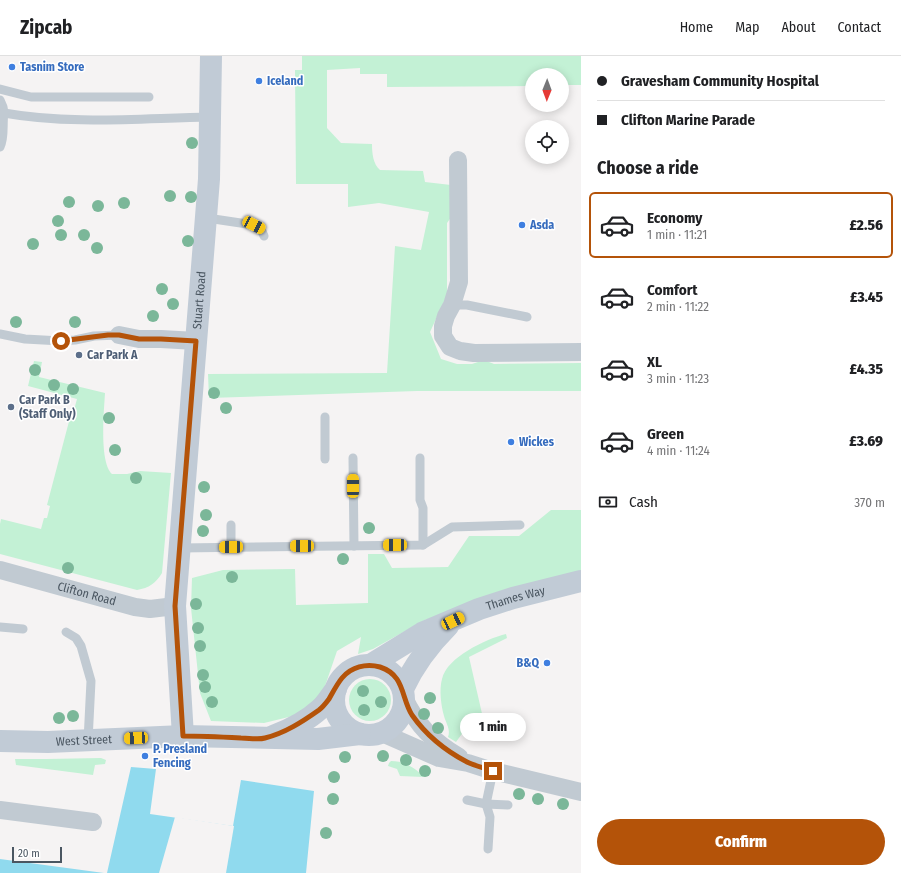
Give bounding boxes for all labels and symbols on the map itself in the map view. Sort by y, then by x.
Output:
place label: Tasnim Store [20,60,84,74]
marker: Tasnim Store [7,62,17,72]
north arrow [525,68,569,112]
place label: Iceland [267,74,303,88]
marker: Iceland [254,76,264,86]
car [241,214,267,236]
place label: Asda [529,218,554,232]
marker: Asda [517,220,527,230]
street label: Stuart Road [190,271,209,330]
route start [52,332,70,350]
place label: Car Park A [87,348,138,362]
marker: Car Park A [74,350,84,360]
place label: Car Park B (Staff Only) [19,393,76,421]
marker: Car Park B (Staff Only) [6,402,16,412]
place label: Wickes [519,435,555,449]
marker: Wickes [506,437,516,447]
car [347,474,359,498]
car [383,539,407,551]
car [290,540,314,552]
car [219,541,243,553]
street label: Clifton Road [56,579,118,608]
street label: Thames Way [484,583,547,613]
car [440,610,466,632]
place label: B&Q [516,656,539,670]
marker: B&Q [542,658,552,668]
callout: 1 min [460,713,526,741]
car [124,731,148,745]
street label: West Street [56,732,112,749]
place label: P. Presland Fencing [153,742,207,770]
marker: P. Presland Fencing [140,751,150,761]
route end [484,762,502,780]
scale bar [12,845,62,864]

